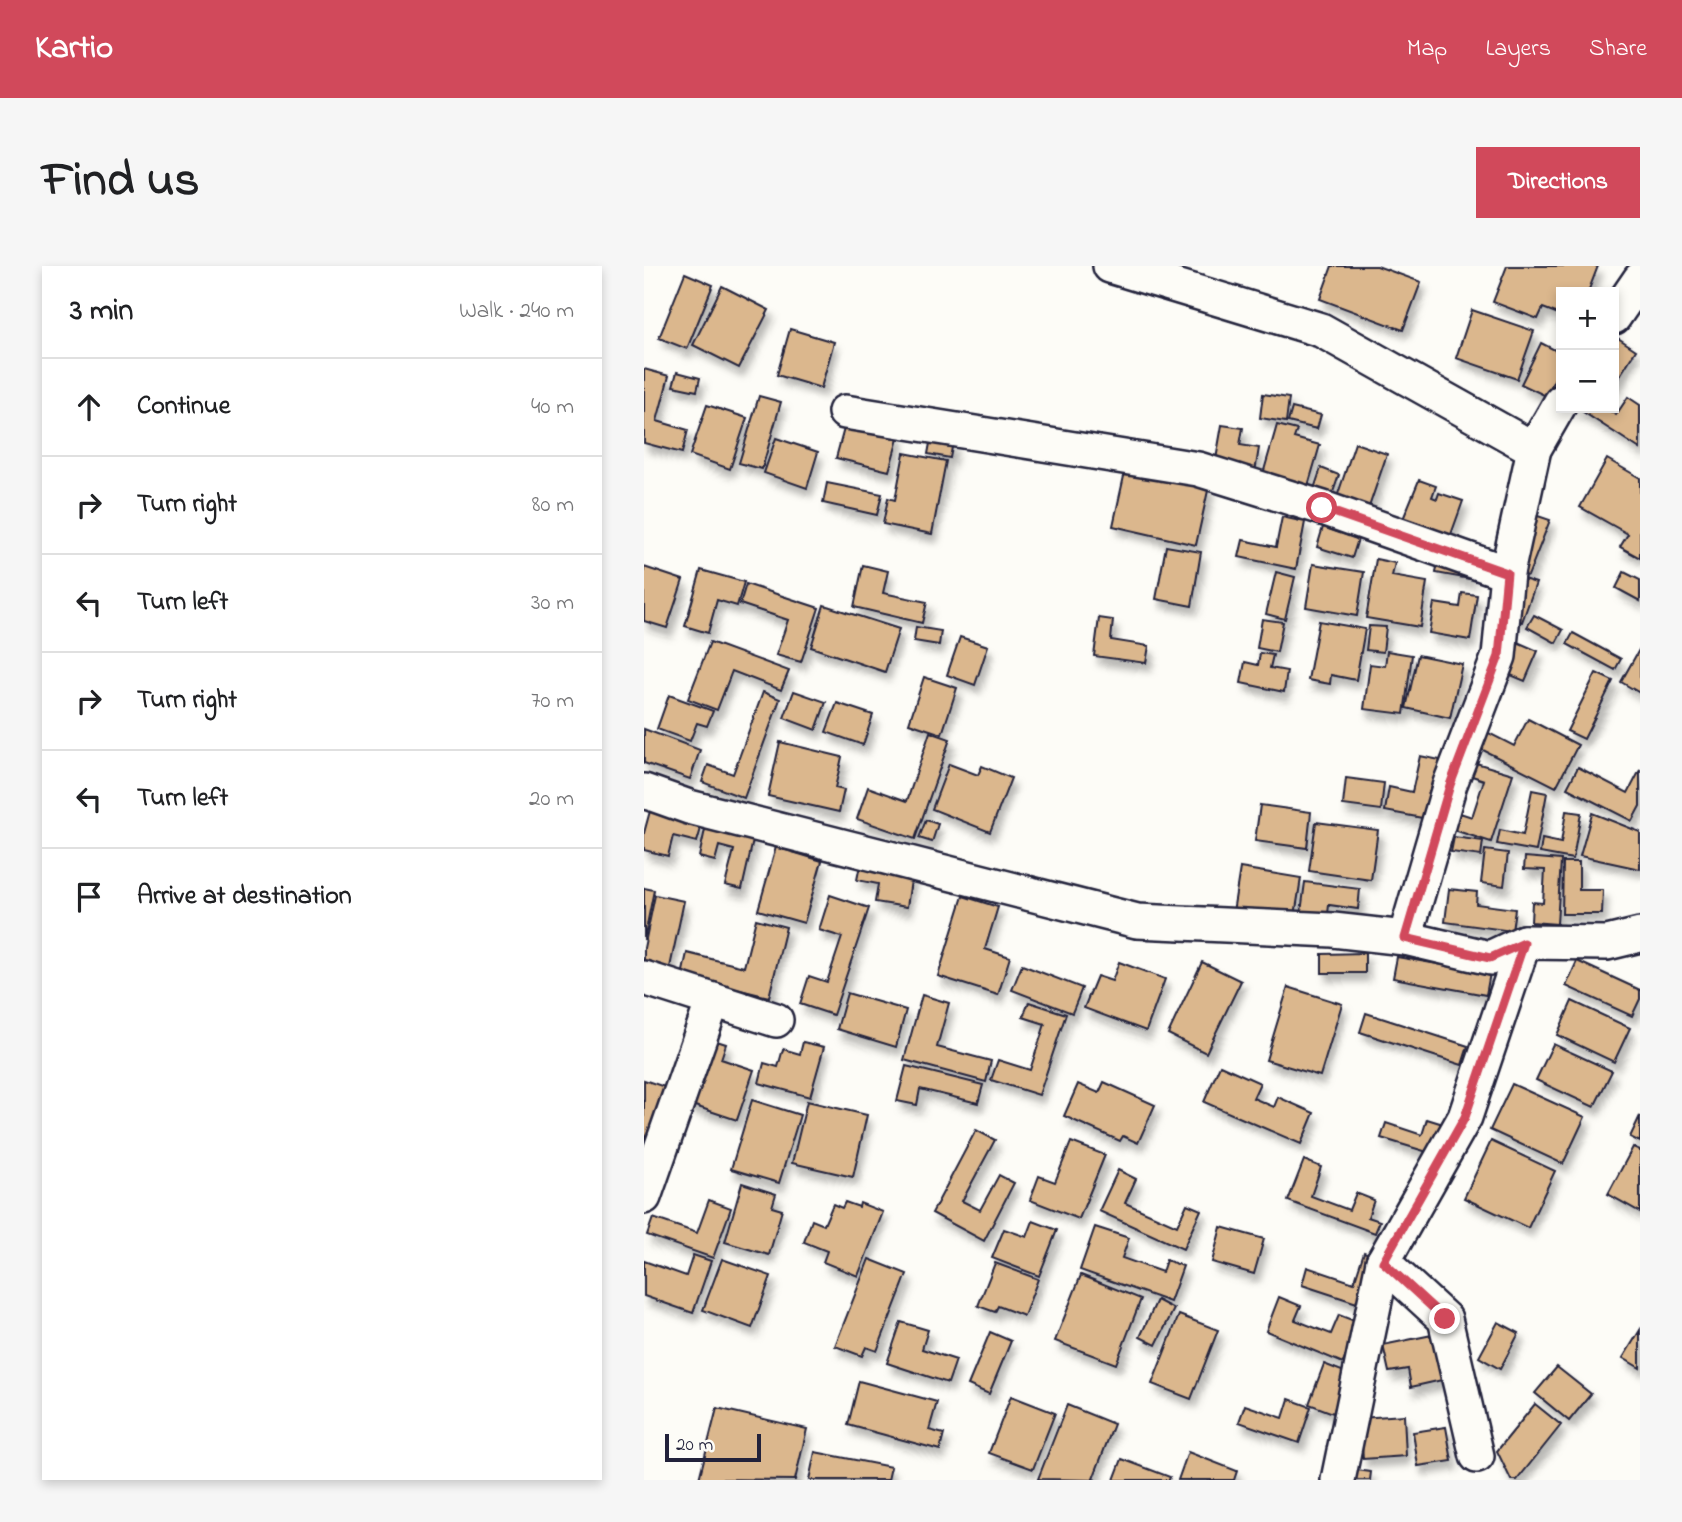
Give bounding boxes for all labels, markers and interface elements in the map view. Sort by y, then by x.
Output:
text: Kartio [35,25,113,73]
text: Map [1407,32,1447,67]
text: Layers [1485,32,1551,67]
text: Share [1589,32,1647,67]
text: Find us [42,146,199,218]
button: Directions [1476,147,1640,218]
map controls [1556,287,1619,413]
button: + [1556,287,1619,350]
text: 3 min [70,290,133,334]
text: Walk · 240 m [459,295,574,328]
button: − [1556,350,1619,413]
icon: ahead [70,388,108,426]
text: Continue [137,388,230,426]
text: 40 m [531,391,574,424]
icon: right [70,486,108,524]
text: Turn right [137,486,237,524]
text: 80 m [532,489,574,522]
route start [1306,492,1337,523]
icon: left [70,584,108,622]
text: Turn left [137,584,228,622]
text: 30 m [531,587,574,620]
icon: right [70,682,108,720]
text: Turn right [137,682,237,720]
text: 70 m [531,685,574,718]
icon: left [70,780,108,818]
text: Turn left [137,780,228,818]
text: 20 m [529,783,574,816]
icon: arrive [70,878,108,916]
text: Arrive at destination [137,878,352,916]
route end [1429,1303,1460,1334]
scale bar [665,1431,761,1463]
text: 20 m [676,1432,713,1459]

